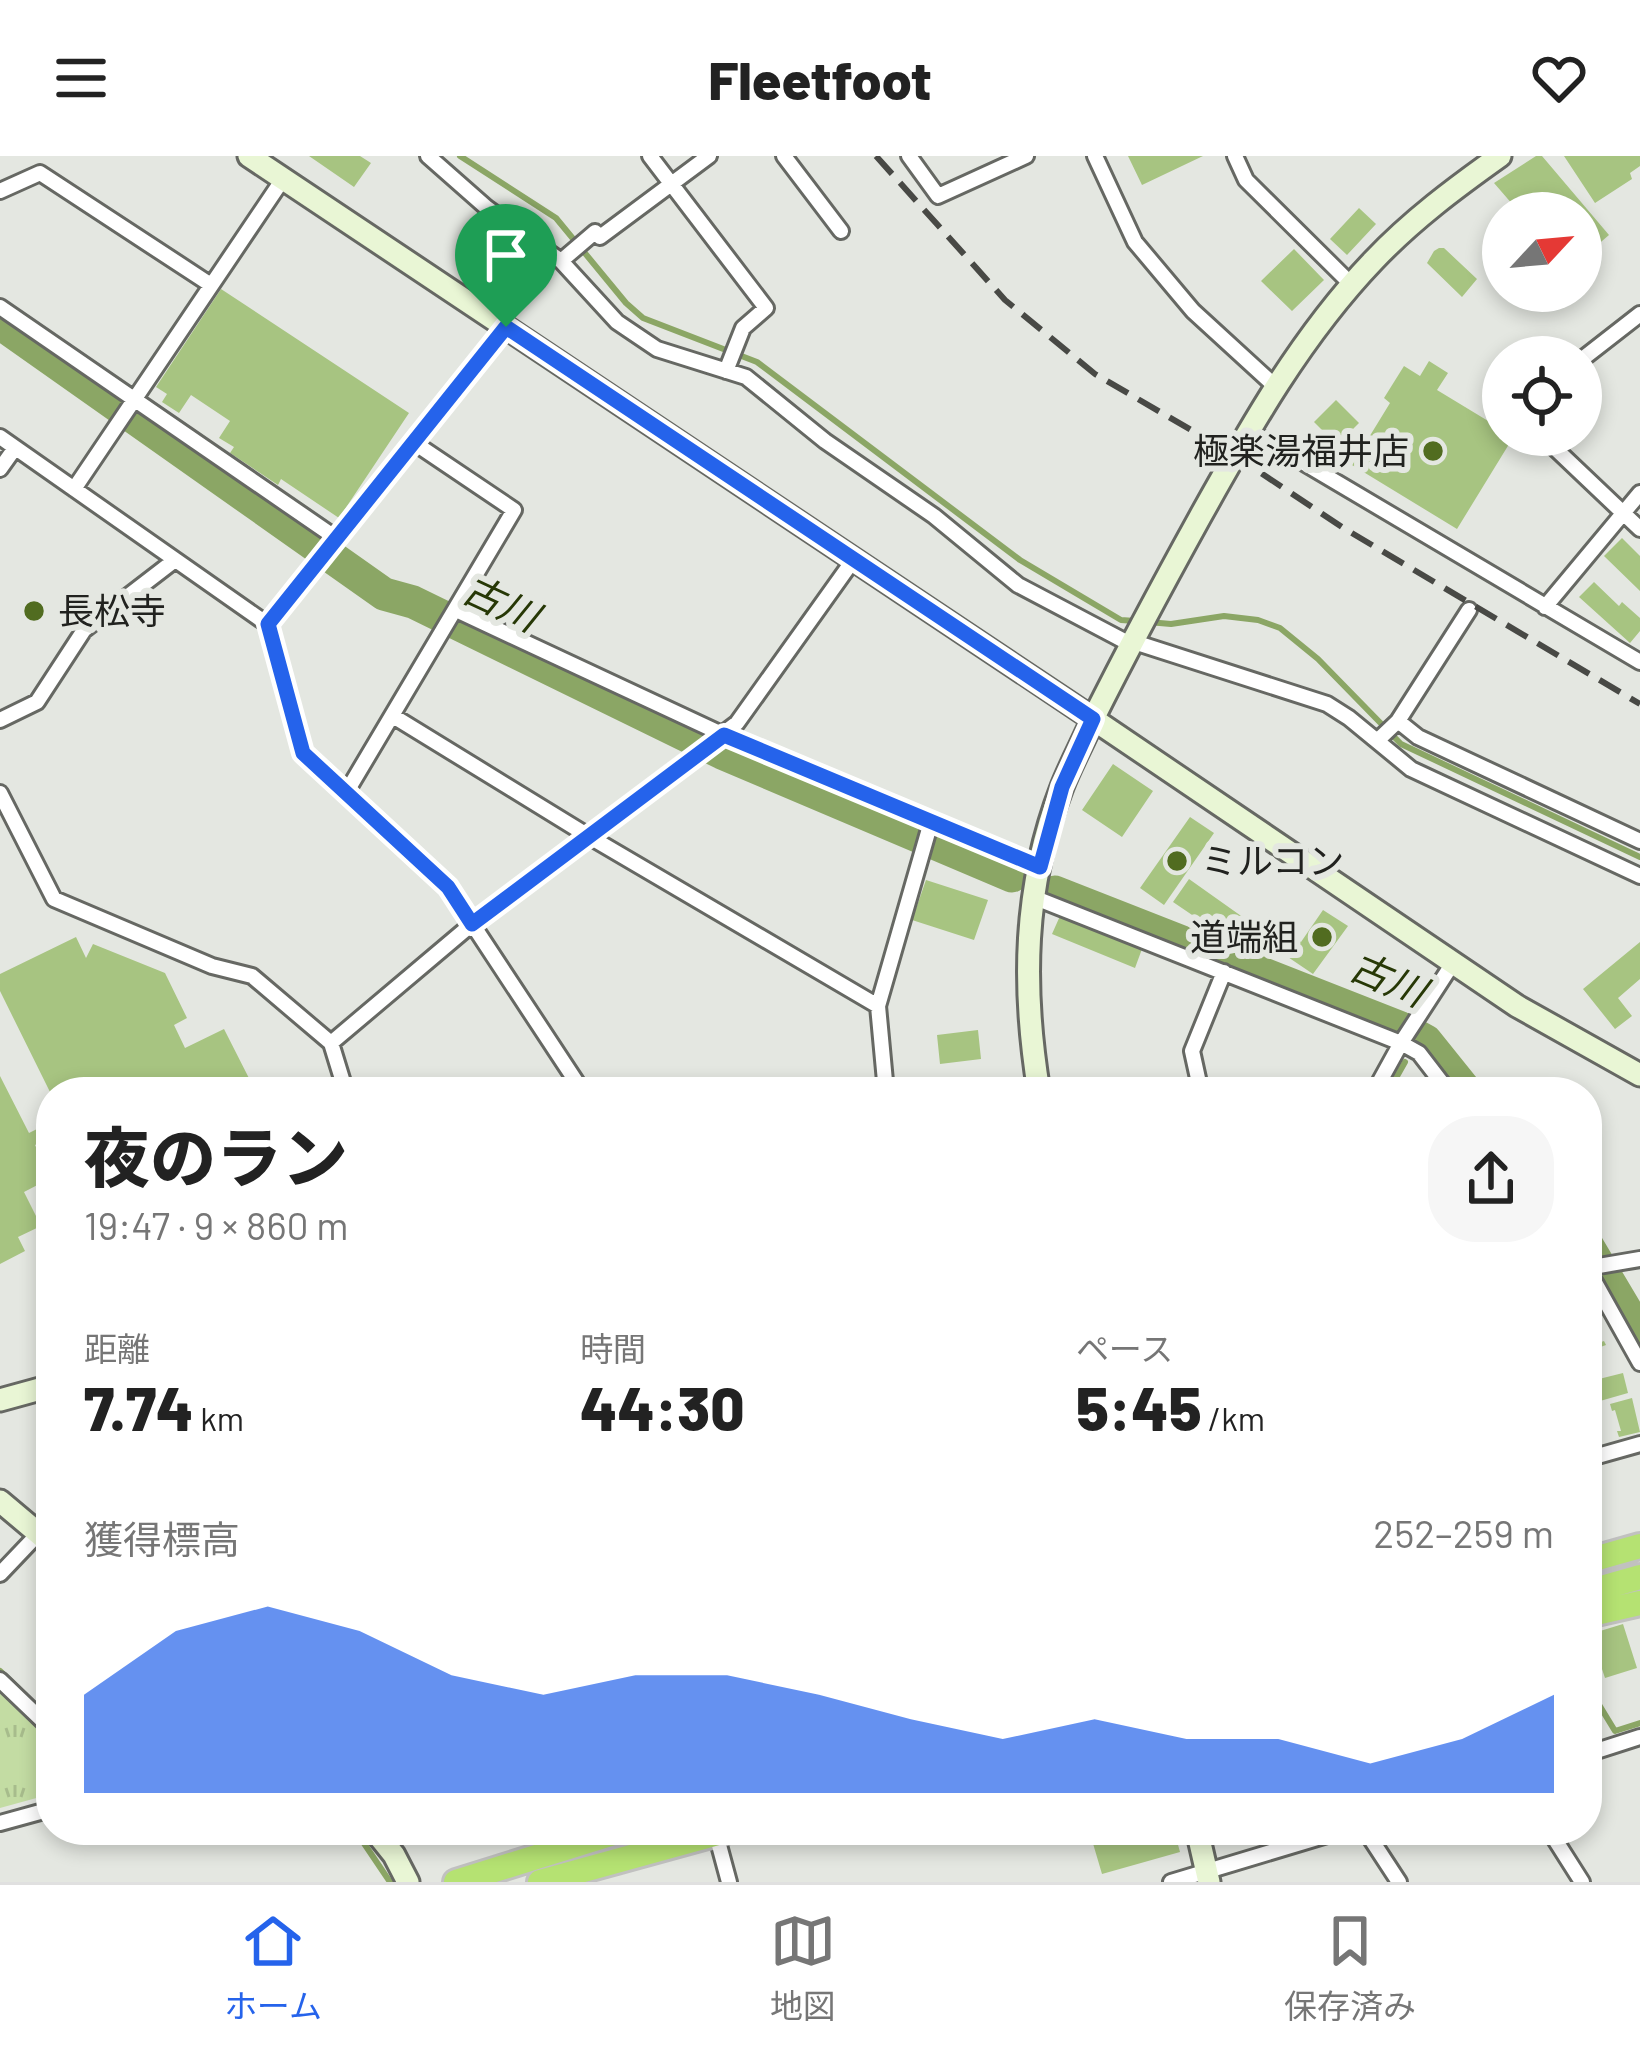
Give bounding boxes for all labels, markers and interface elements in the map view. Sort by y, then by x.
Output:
icon: menu [48,45,114,111]
icon: heart [1526,45,1592,111]
text: Fleetfoot [708,46,932,111]
north arrow [1482,192,1602,312]
map controls [1482,192,1602,456]
pin [455,204,557,327]
icon: arrive [473,222,539,288]
button: locate [1482,336,1602,456]
place label: 極楽湯福井店 [1193,428,1409,471]
marker: 極楽湯福井店 [1420,438,1446,464]
water label: 古川 [456,564,551,641]
place label: 長松寺 [58,588,166,631]
marker: 長松寺 [21,598,47,624]
place label: ミルコン [1201,838,1344,881]
marker: ミルコン [1164,848,1190,874]
place label: 道端組 [1190,914,1298,957]
marker: 道端組 [1309,924,1335,950]
water label: 古川 [1343,941,1437,1016]
text: 夜のラン [84,1116,348,1195]
button: share [1428,1116,1554,1242]
text: 19:47 · 9 × 860 m [84,1201,349,1248]
text: 距離 [84,1328,150,1368]
text: 時間 [580,1328,646,1368]
text: ペース [1076,1328,1173,1368]
text: 7.74 [84,1371,194,1443]
text: 44:30 [580,1371,744,1443]
text: 5:45 [1076,1371,1201,1443]
text: km [194,1398,244,1438]
text: /km [1201,1398,1265,1438]
text: 252–259 m [1373,1509,1554,1556]
text: 獲得標高 [84,1515,240,1562]
tab: ホーム [224,1908,322,2028]
tab: 地図 [770,1908,836,2028]
tab: 保存済み [1284,1908,1416,2028]

